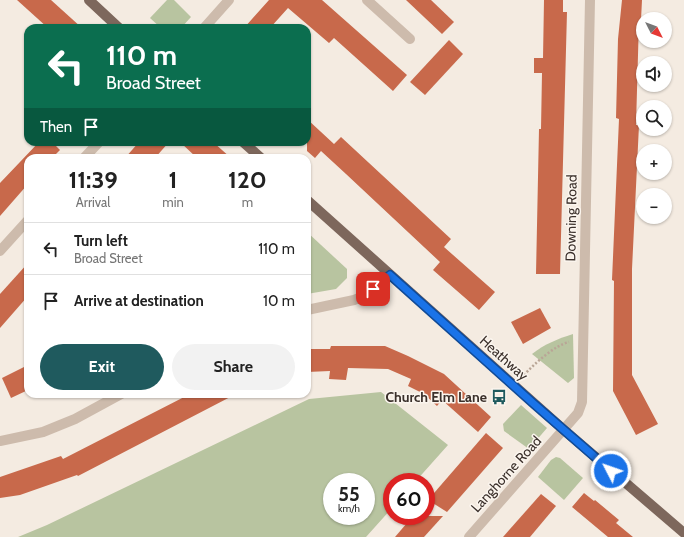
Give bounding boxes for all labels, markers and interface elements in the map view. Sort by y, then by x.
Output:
north arrow [636,12,672,48]
map controls [636,12,672,224]
text: 110 m [106,38,177,72]
icon: left [40,40,92,92]
button: sound [636,56,672,92]
text: Broad Street [106,72,201,94]
button: search [636,100,672,136]
icon: arrive [80,116,102,138]
text: Then [40,118,72,136]
button: + [636,144,672,180]
text: 11:39 [68,165,118,194]
text: 1 [169,165,177,194]
text: 120 [228,165,267,194]
street label: Downing Road [561,174,581,262]
button: − [636,188,672,224]
text: Arrival [76,194,110,210]
text: min [162,194,184,210]
text: m [242,194,253,210]
text: Turn left [74,232,128,250]
icon: left [40,238,62,260]
text: 110 m [258,240,295,258]
text: Broad Street [74,250,143,266]
pin [356,272,390,306]
icon: arrive [362,278,384,300]
icon: arrive [40,290,62,312]
text: Arrive at destination [74,292,204,310]
text: 10 m [263,292,295,310]
street label: Heathway [476,331,532,385]
button: Exit [40,344,164,390]
button: Share [172,344,295,390]
place label: Church Elm Lane [386,388,487,406]
bus stop icon: Church Elm Lane [490,388,508,406]
street label: Langhorne Road [467,432,545,516]
position arrow [590,450,632,492]
speed limit sign: 60 [383,473,435,525]
text: 55 [338,482,360,506]
text: km/h [338,502,360,515]

